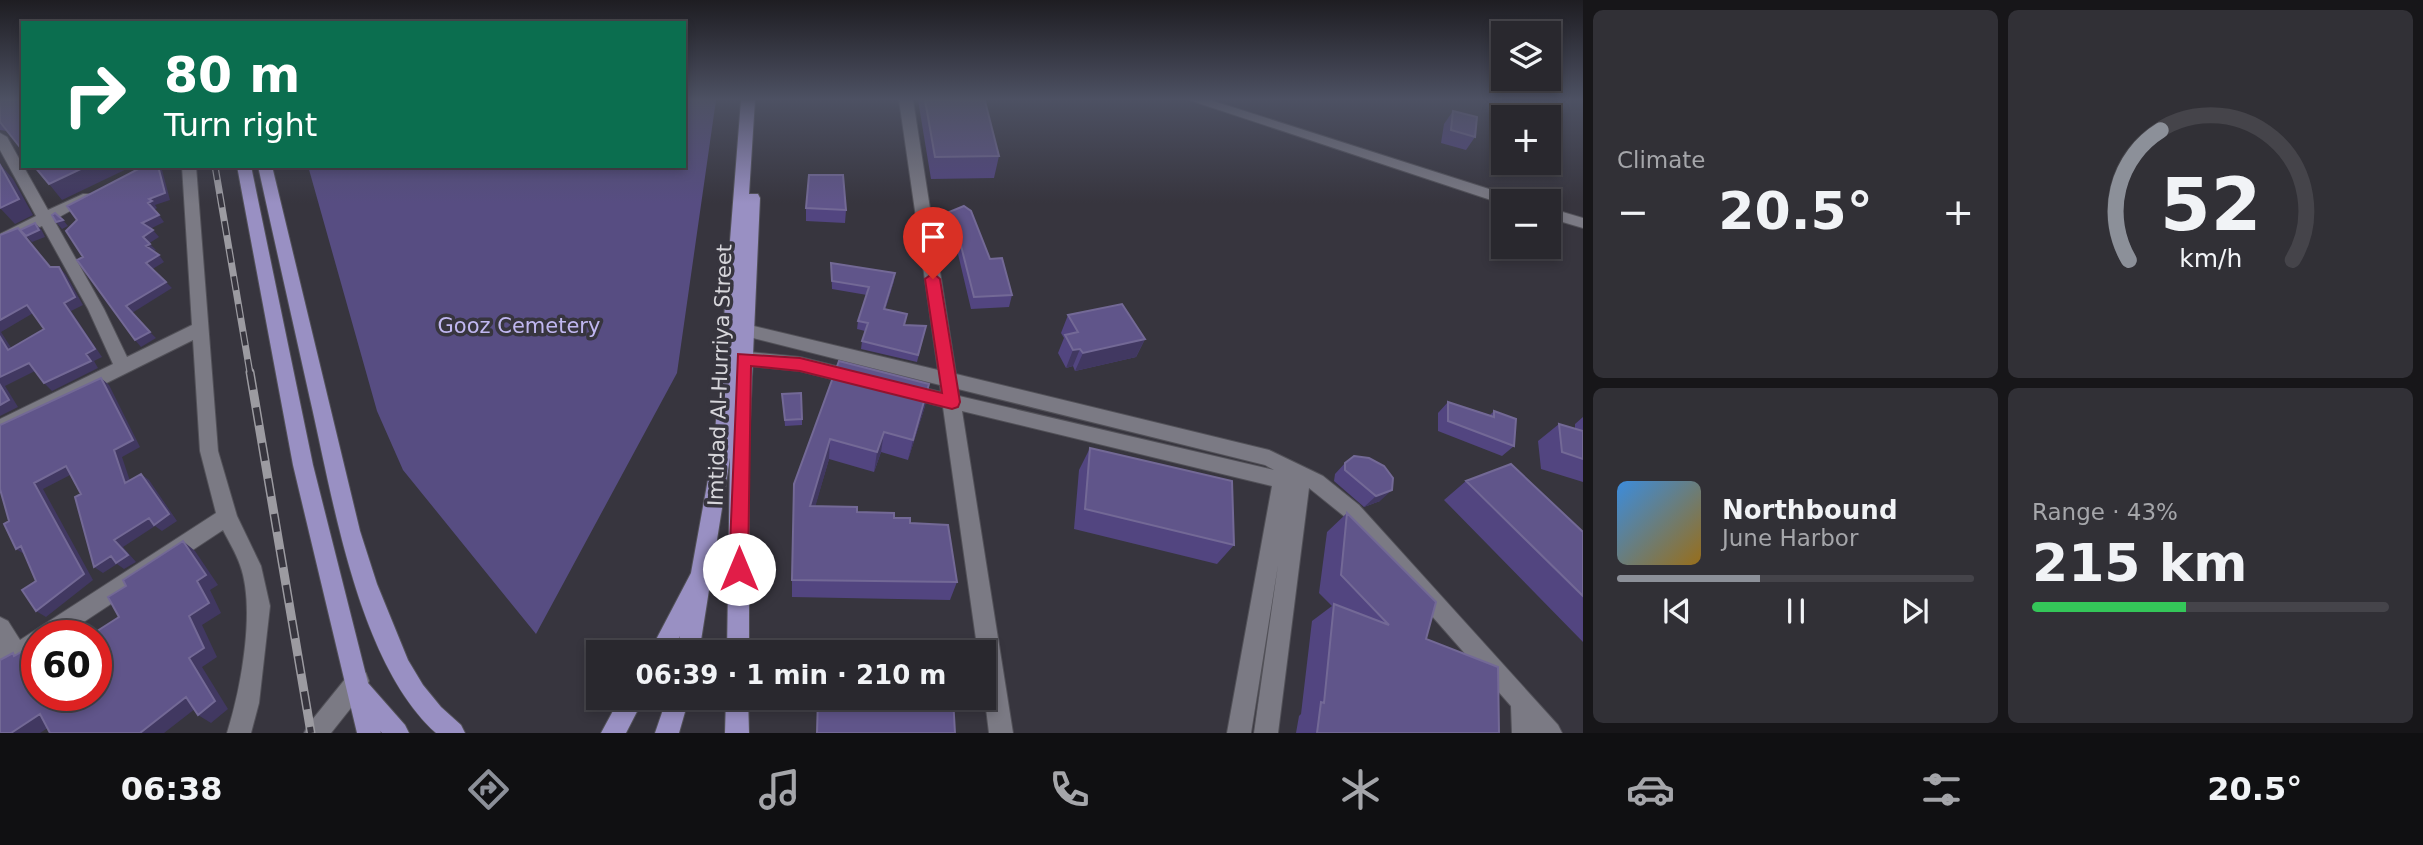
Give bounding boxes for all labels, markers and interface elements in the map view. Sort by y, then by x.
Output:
map controls [1491,21,1561,259]
button: layers [1491,21,1561,91]
text: 80 m [164,47,300,104]
icon: right [49,49,140,140]
button: + [1491,105,1561,175]
text: Turn right [164,106,317,144]
text: Climate [1617,147,1706,173]
text: 52 [2160,162,2261,247]
text: 20.5° [1718,181,1873,241]
button: − [1491,189,1561,259]
text: − [1617,190,1649,234]
text: + [1942,190,1974,234]
pin [903,207,963,279]
icon: arrive [914,218,952,256]
street label: Imtidad Al-Hurriya Street [703,243,737,507]
text: km/h [2179,244,2242,273]
park label: Gooz Cemetery [438,314,600,338]
text: Northbound [1722,495,1898,525]
text: Range · 43% [2032,499,2178,525]
text: June Harbor [1722,525,1858,551]
position arrow [702,532,776,606]
text: 215 km [2032,533,2247,593]
icon: previous [1658,592,1696,630]
icon: pause [1777,592,1815,630]
icon: next [1896,592,1934,630]
speed limit sign: 60 [21,620,112,711]
text: 06:39 · 1 min · 210 m [636,660,946,690]
icon: directions [464,765,513,814]
icon: music [755,765,804,814]
icon: phone [1045,765,1094,814]
icon: climate [1336,765,1385,814]
icon: car [1626,765,1675,814]
icon: filters [1917,765,1966,814]
text: 06:38 [121,770,223,808]
text: 20.5° [2207,770,2302,808]

